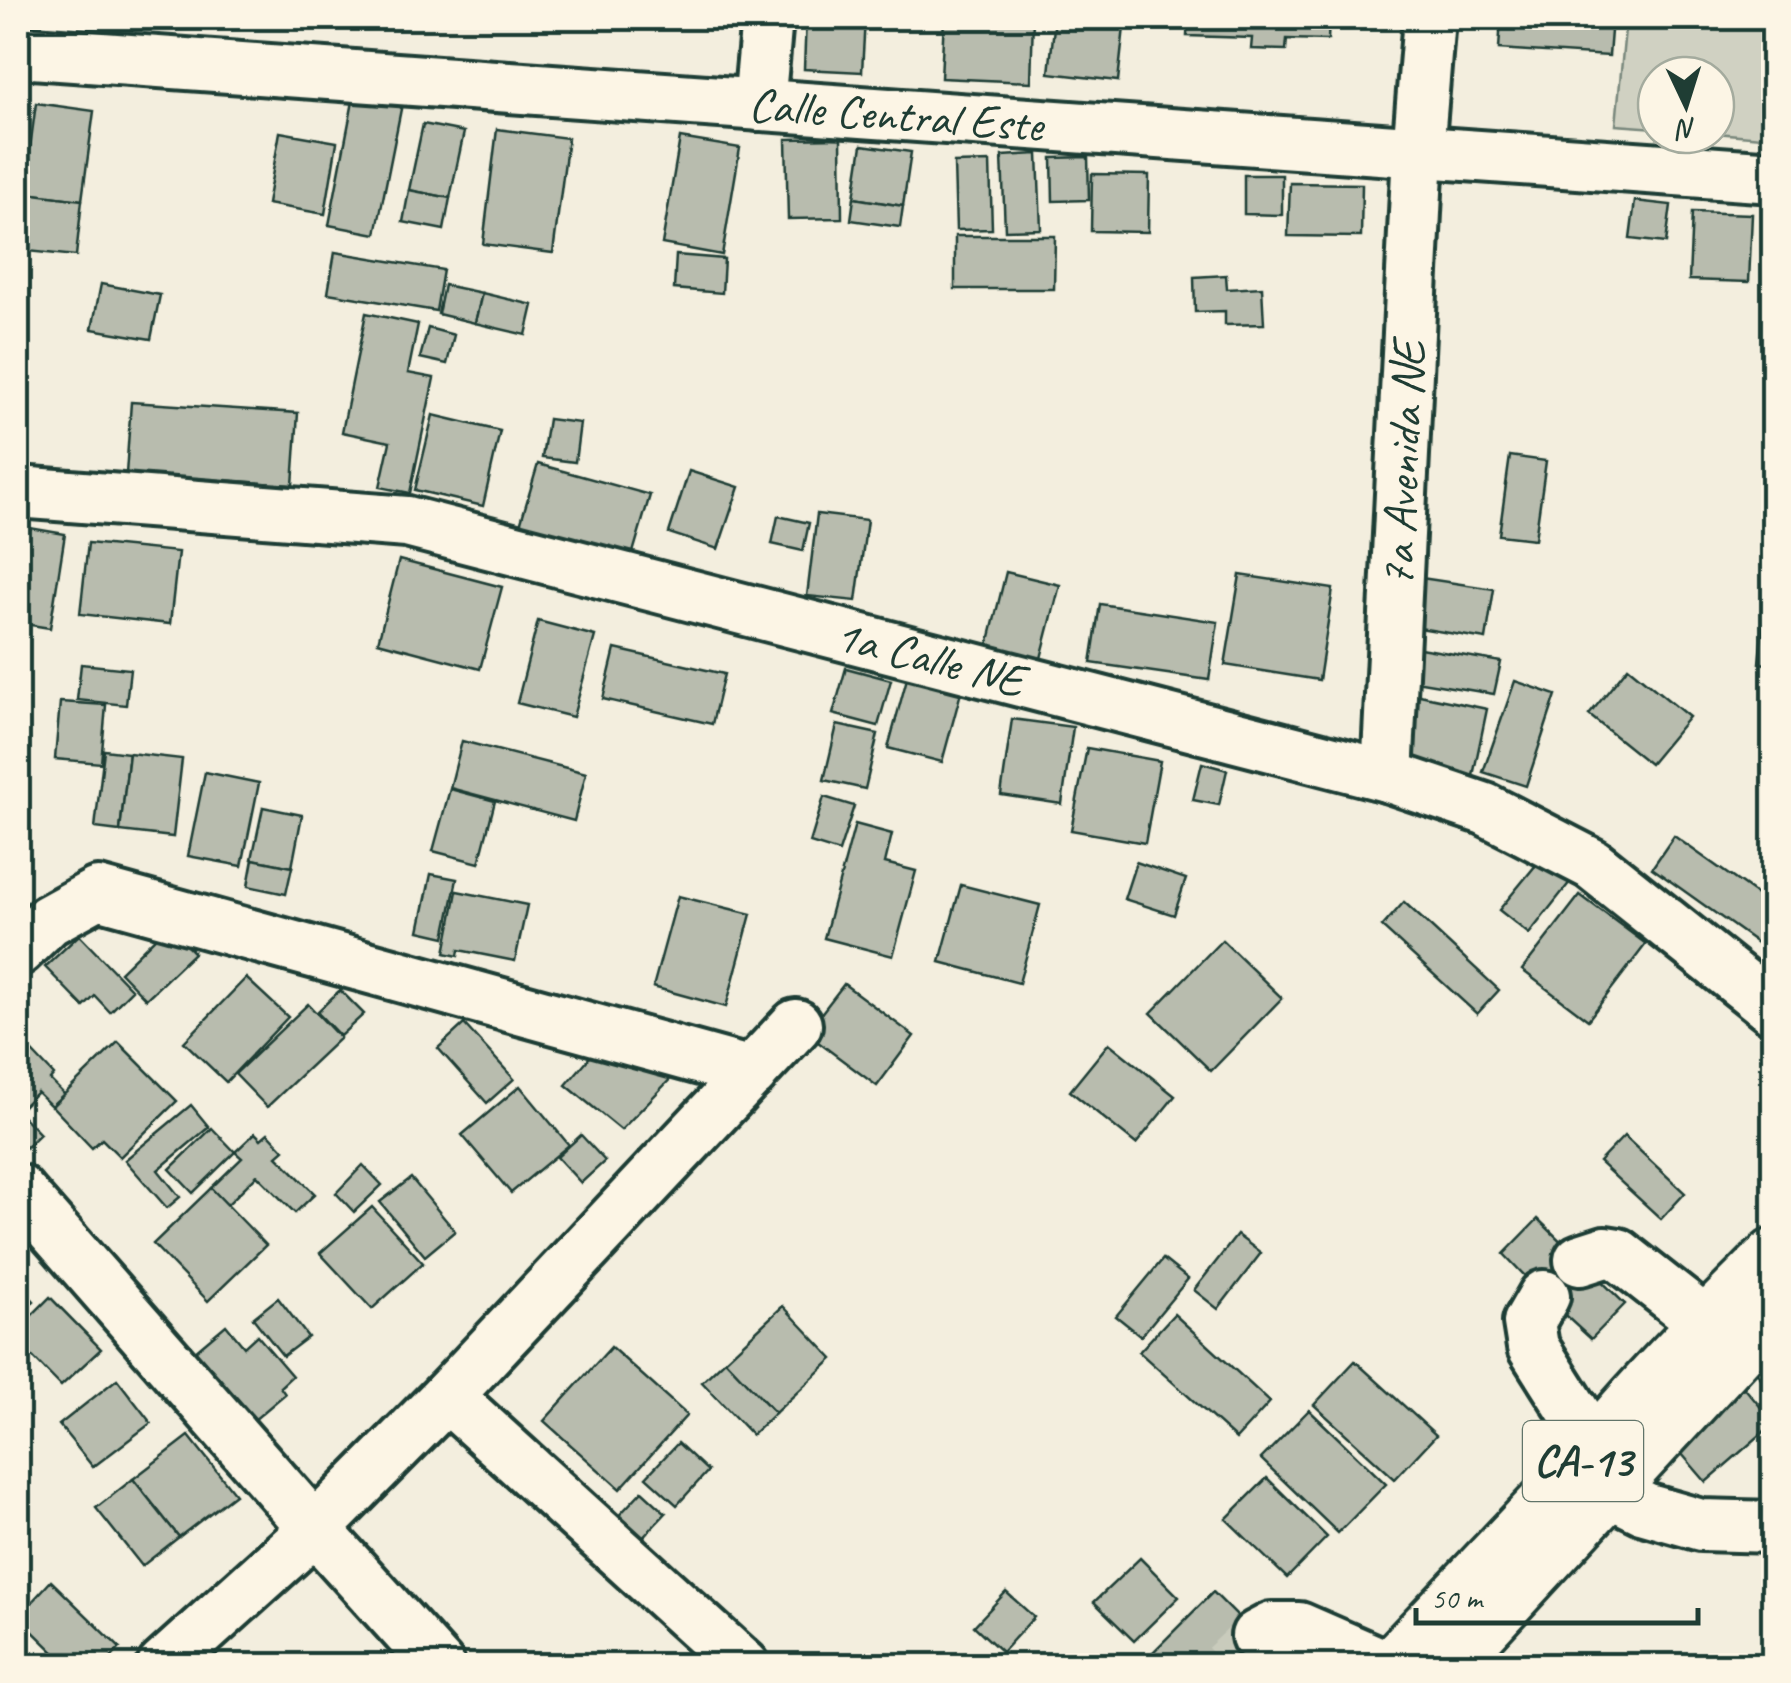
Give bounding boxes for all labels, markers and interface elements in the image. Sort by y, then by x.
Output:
north arrow [1636,55,1736,155]
street label: Calle Central Este [747,74,1048,155]
text: N [1673,111,1698,148]
street label: 7a Avenida NE [1366,335,1439,589]
street label: 1a Calle NE [829,604,1036,712]
road number: CA-13 [1523,1421,1643,1501]
scale bar [1416,1563,1698,1625]
text: 50 m [1431,1579,1484,1617]

